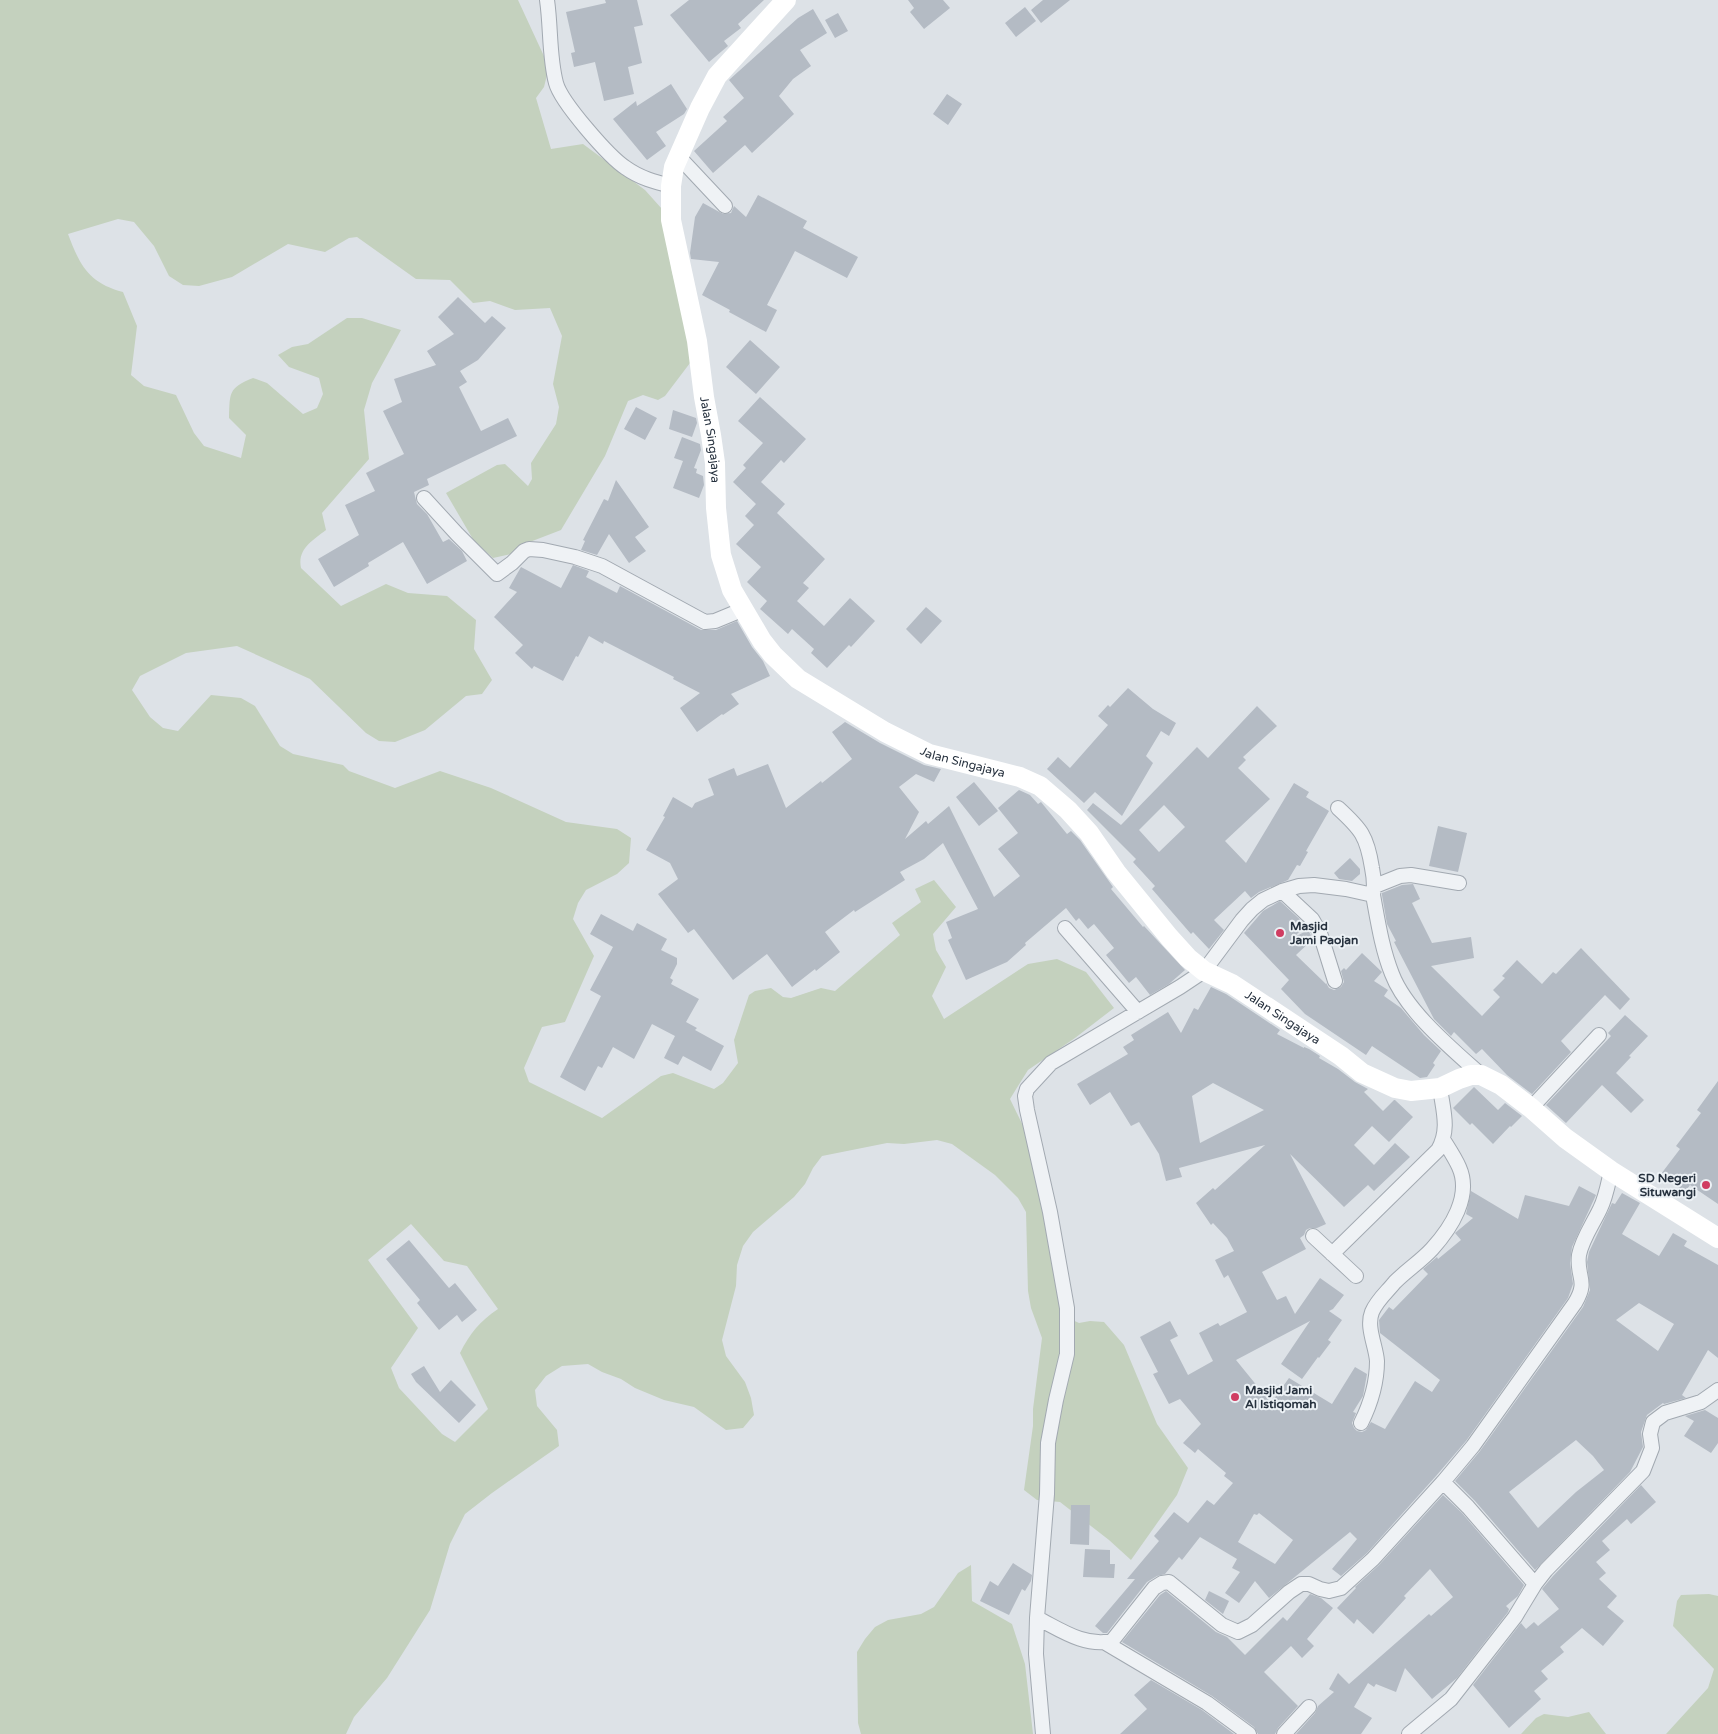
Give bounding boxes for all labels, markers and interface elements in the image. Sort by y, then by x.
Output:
street label: Jalan Singajaya [697,395,722,483]
street label: Jalan Singajaya [918,744,1007,780]
place label: Masjid Jami Paojan [1289,919,1358,948]
marker: Masjid Jami Paojan [1274,927,1286,939]
street label: Jalan Singajaya [1242,988,1323,1047]
place label: SD Negeri Situwangi [1638,1171,1696,1200]
marker: SD Negeri Situwangi [1700,1179,1712,1191]
place label: Masjid Jami Al Istiqomah [1245,1383,1317,1412]
marker: Masjid Jami Al Istiqomah [1229,1391,1241,1403]

